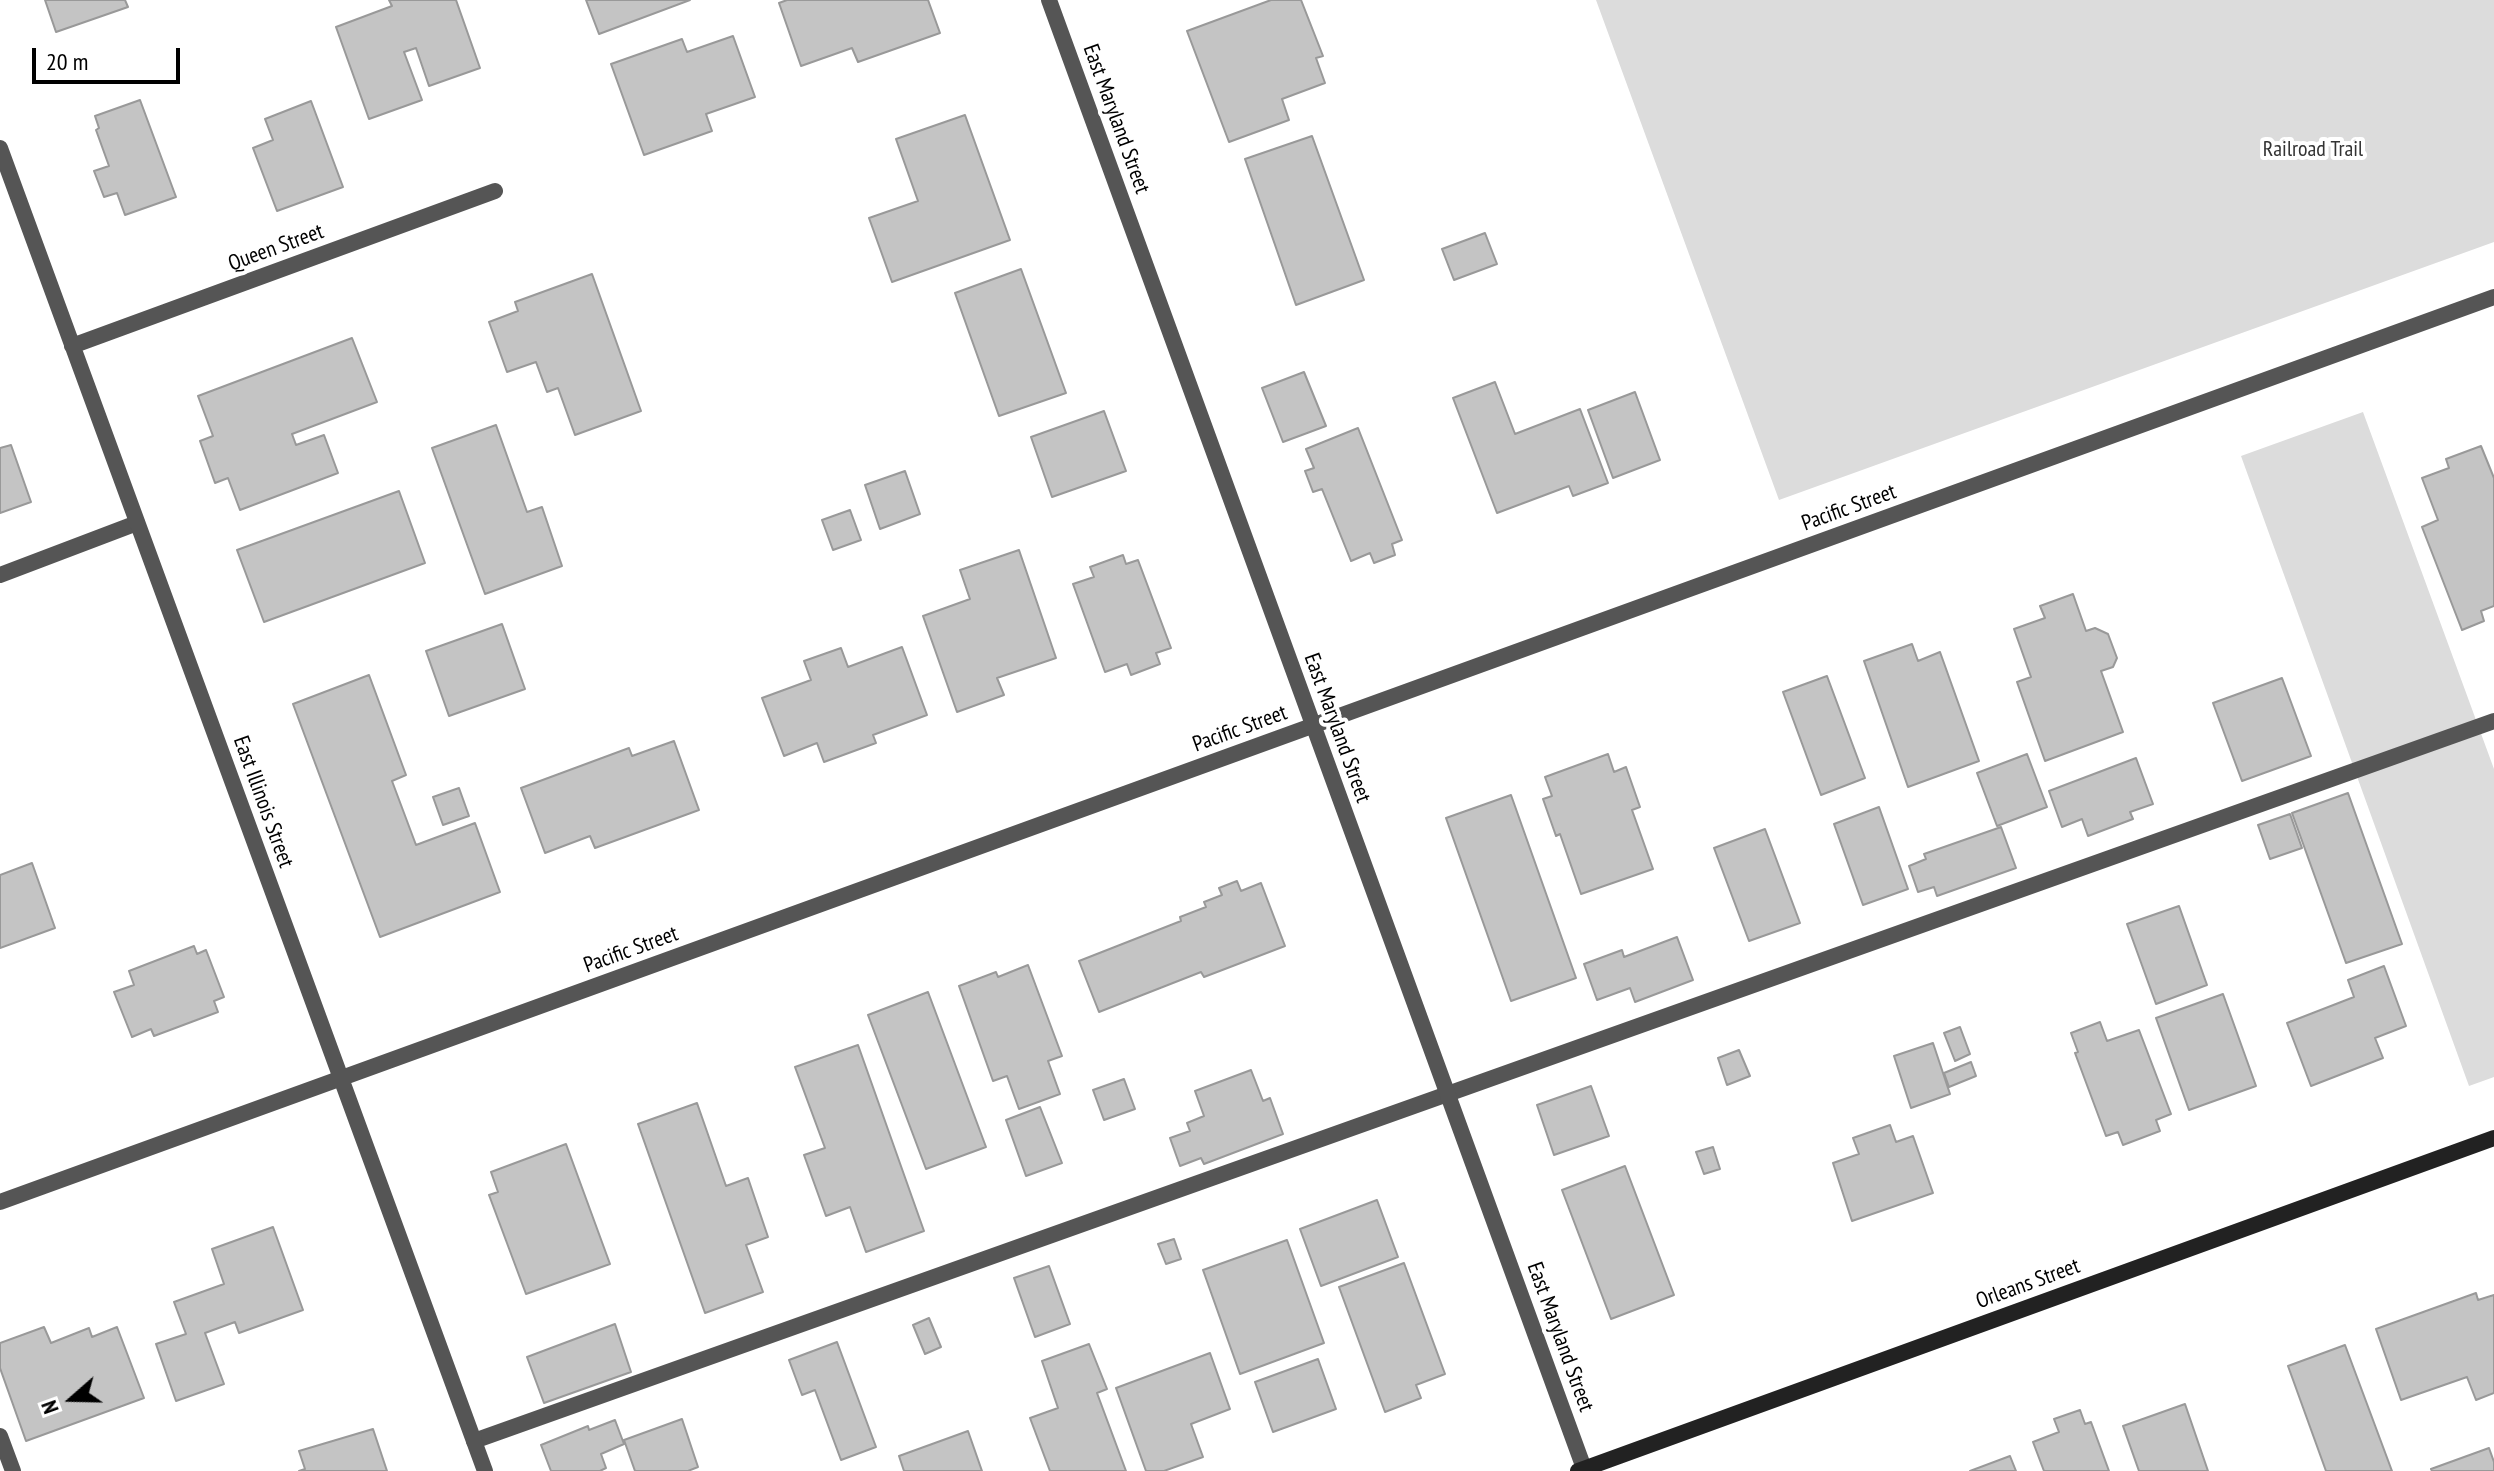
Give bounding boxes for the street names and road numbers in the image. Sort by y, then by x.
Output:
street label: East Maryland Street [1077,41,1155,197]
street label: Queen Street [225,219,327,277]
street label: Pacific Street [1798,479,1900,537]
street label: East Maryland Street [1298,650,1376,806]
street label: Pacific Street [1189,700,1291,758]
street label: East Illinois Street [227,733,299,871]
street label: Pacific Street [580,921,682,979]
street label: Orleans Street [1973,1253,2083,1315]
street label: East Maryland Street [1521,1259,1599,1415]

